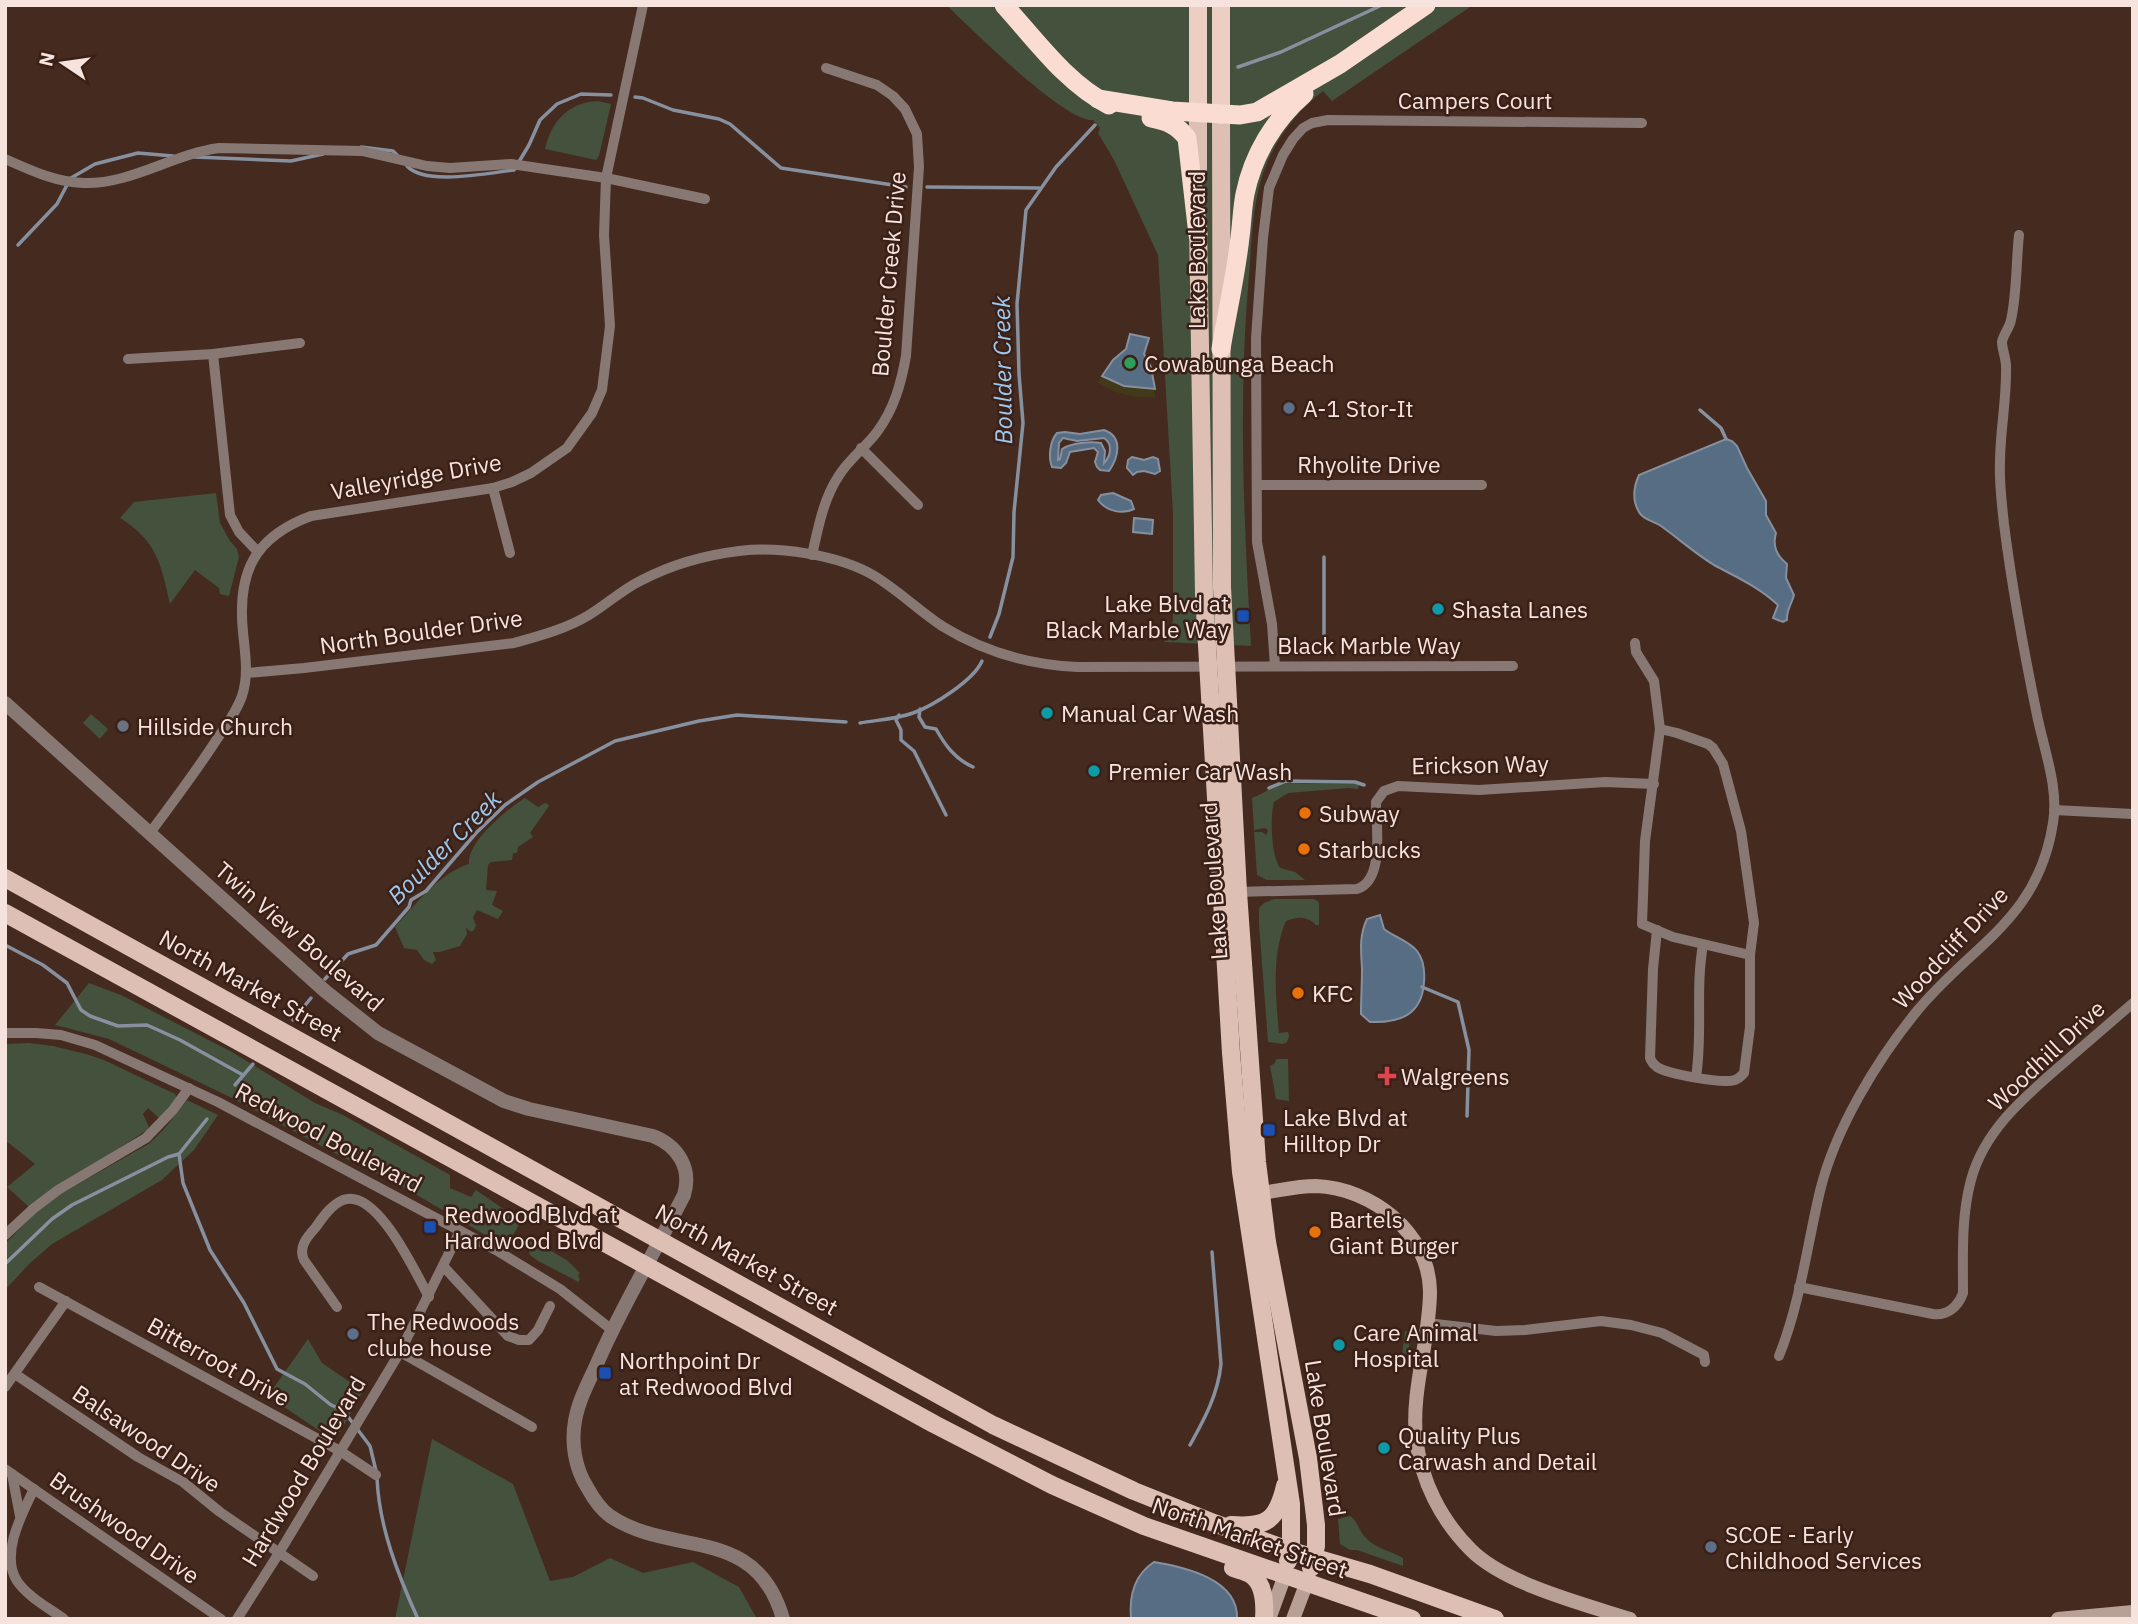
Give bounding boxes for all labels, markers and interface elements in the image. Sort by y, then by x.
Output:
north arrow [28,28,98,98]
text: N [33,50,60,69]
street label: Campers Court [1398,85,1552,115]
street label: Boulder Creek Drive [864,170,912,378]
street label: Lake Boulevard [1181,171,1211,329]
water label: Boulder Creek [985,295,1019,445]
place label: Cowabunga Beach [1144,348,1335,378]
marker: Cowabunga Beach [1122,355,1138,371]
place label: A-1 Stor-It [1303,393,1414,423]
marker: A-1 Stor-It [1281,400,1297,416]
street label: Valleyridge Drive [328,446,504,506]
street label: Rhyolite Drive [1297,449,1441,479]
place label: Lake Blvd at Black Marble Way [1045,588,1230,644]
place label: Shasta Lanes [1452,594,1588,624]
marker: Shasta Lanes [1430,601,1446,617]
street label: North Boulder Drive [318,602,524,660]
marker: Lake Blvd at Black Marble Way [1235,608,1251,624]
street label: Black Marble Way [1277,630,1461,660]
place label: Manual Car Wash [1061,698,1239,728]
marker: Manual Car Wash [1039,705,1055,721]
place label: Hillside Church [137,711,293,741]
marker: Hillside Church [115,718,131,734]
street label: Erickson Way [1411,748,1550,780]
place label: Premier Car Wash [1108,756,1292,786]
marker: Premier Car Wash [1086,763,1102,779]
water label: Boulder Creek [380,783,508,911]
place label: Subway [1319,798,1400,828]
street label: Lake Boulevard [1193,801,1233,961]
marker: Subway [1297,805,1313,821]
place label: Starbucks [1318,834,1421,864]
marker: Starbucks [1296,841,1312,857]
street label: Twin View Boulevard [209,854,391,1018]
street label: Woodcliff Drive [1886,880,2014,1014]
street label: North Market Street [154,922,348,1048]
place label: KFC [1312,978,1353,1008]
marker: KFC [1290,985,1306,1001]
street label: Woodhill Drive [1981,993,2111,1117]
place label: Walgreens [1401,1061,1510,1091]
marker: Walgreens [1379,1068,1395,1084]
street label: Redwood Boulevard [231,1075,427,1199]
place label: Lake Blvd at Hilltop Dr [1283,1102,1408,1158]
marker: Lake Blvd at Hilltop Dr [1261,1122,1277,1138]
street label: North Market Street [650,1196,844,1322]
place label: Redwood Blvd at Hardwood Blvd [444,1199,618,1255]
place label: Bartels Giant Burger [1329,1204,1459,1260]
marker: Redwood Blvd at Hardwood Blvd [422,1219,438,1235]
marker: Bartels Giant Burger [1307,1224,1323,1240]
place label: The Redwoods clube house [367,1306,519,1362]
street label: Bitterroot Drive [142,1309,296,1413]
place label: Care Animal Hospital [1353,1317,1478,1373]
marker: The Redwoods clube house [345,1326,361,1342]
marker: Care Animal Hospital [1331,1337,1347,1353]
place label: Northpoint Dr at Redwood Blvd [619,1345,793,1401]
street label: Lake Boulevard [1299,1357,1353,1519]
marker: Northpoint Dr at Redwood Blvd [597,1365,613,1381]
street label: Hardwood Boulevard [234,1370,372,1572]
street label: Balsawood Drive [67,1377,227,1499]
place label: Quality Plus Carwash and Detail [1398,1420,1597,1476]
marker: Quality Plus Carwash and Detail [1376,1440,1392,1456]
street label: Brushwood Drive [44,1464,206,1590]
street label: North Market Street [1148,1490,1352,1584]
place label: SCOE - Early Childhood Services [1725,1519,1922,1575]
marker: SCOE - Early Childhood Services [1703,1539,1719,1555]

